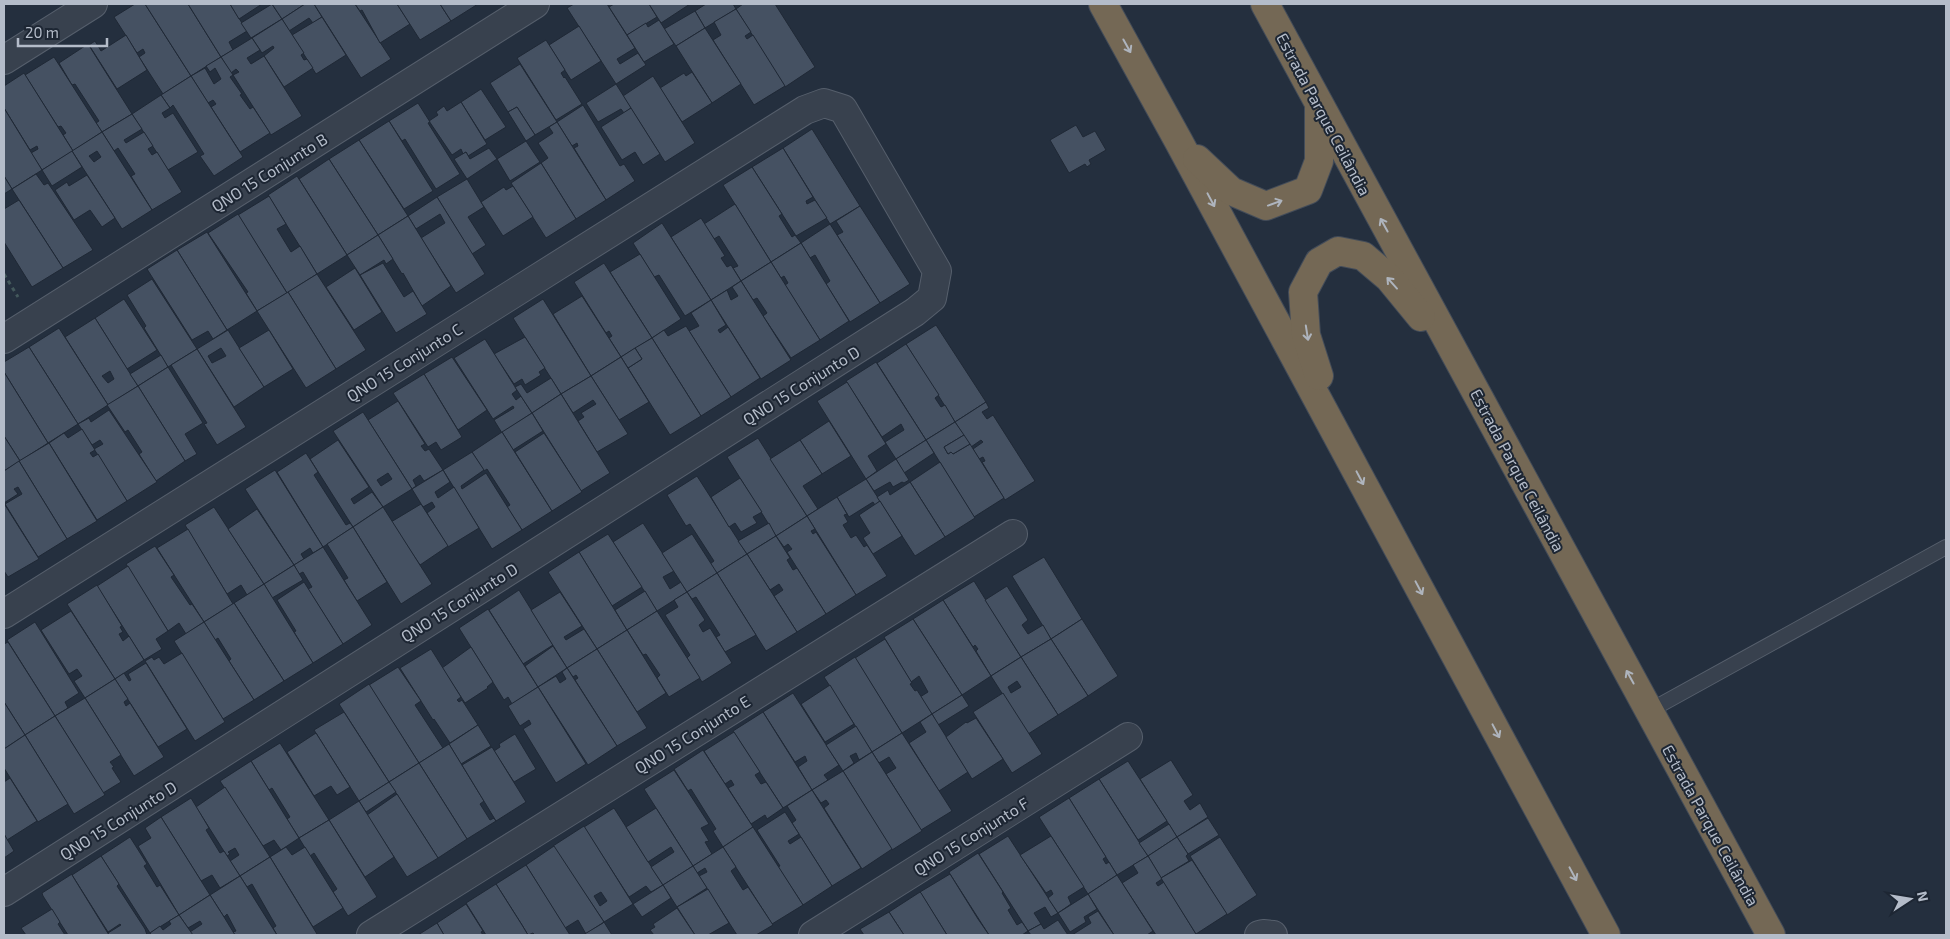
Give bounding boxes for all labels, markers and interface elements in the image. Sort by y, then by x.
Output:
scale bar [18,15,106,47]
text: 20 m [25,23,59,41]
street label: Estrada Parque Ceilândia [1273,30,1375,198]
one-way arrow [1122,39,1132,53]
street label: QNO 15 Conjunto B [207,129,331,216]
one-way arrow [1206,193,1216,208]
one-way arrow [1267,198,1282,207]
one-way arrow [1379,218,1389,232]
one-way arrow [1386,276,1398,289]
street label: QNO 15 Conjunto C [343,319,466,406]
one-way arrow [1302,325,1312,341]
street label: QNO 15 Conjunto D [739,341,863,429]
street label: Estrada Parque Ceilândia [1467,386,1569,554]
one-way arrow [1356,470,1365,485]
street label: QNO 15 Conjunto D [397,558,521,646]
one-way arrow [1414,580,1424,595]
one-way arrow [1625,671,1635,685]
street label: QNO 15 Conjunto E [631,691,754,778]
one-way arrow [1491,723,1501,738]
street label: Estrada Parque Ceilândia [1659,741,1763,909]
street label: QNO 15 Conjunto D [56,776,180,864]
street label: QNO 15 Conjunto F [910,793,1033,880]
one-way arrow [1569,866,1578,881]
north arrow [1885,874,1935,924]
text: N [1914,889,1933,903]

